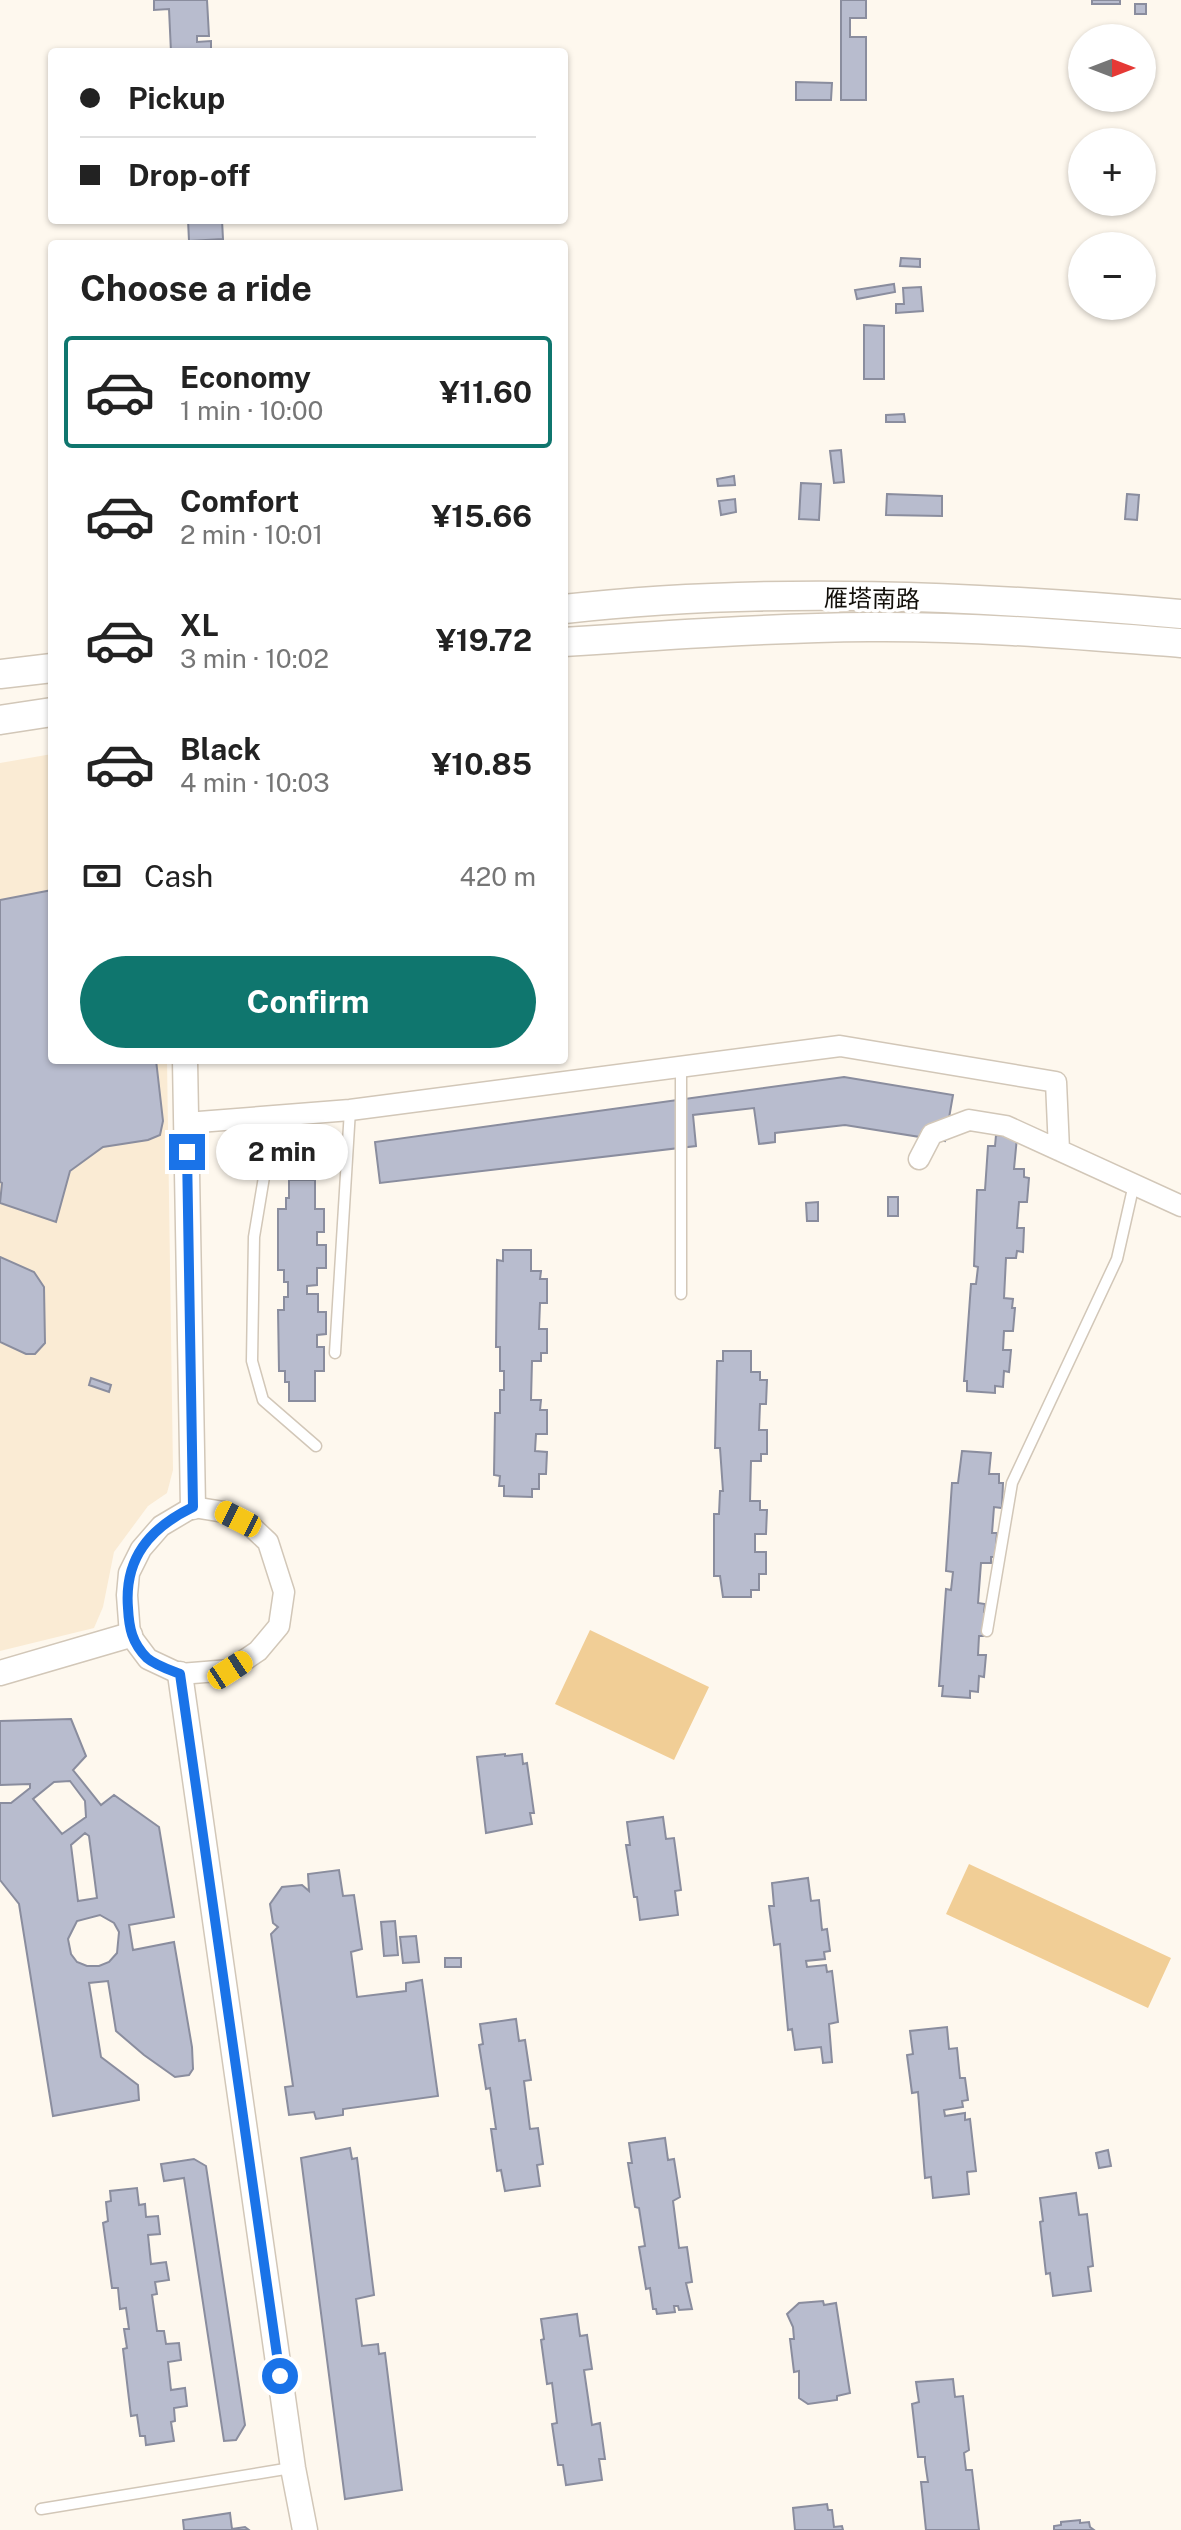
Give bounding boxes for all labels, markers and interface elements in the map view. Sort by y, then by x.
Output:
north arrow [1068,24,1156,112]
map controls [1068,24,1156,320]
text: Pickup [128,80,225,116]
button: + [1068,128,1156,216]
text: Drop-off [128,157,250,193]
button: − [1068,232,1156,320]
text: Choose a ride [80,267,312,309]
icon: car [84,356,156,428]
text: Economy [180,359,311,395]
text: ¥11.60 [439,374,532,410]
text: 1 min · 10:00 [180,395,323,426]
icon: car [84,480,156,552]
text: Comfort [180,483,299,519]
text: ¥15.66 [432,498,532,534]
text: 2 min · 10:01 [180,519,323,550]
street label: 雁塔南路 [824,583,920,613]
icon: car [84,604,156,676]
text: XL [180,607,219,643]
text: ¥19.72 [436,622,532,658]
text: 3 min · 10:02 [180,643,329,674]
icon: car [84,728,156,800]
text: Black [180,731,261,767]
text: ¥10.85 [432,746,532,782]
text: 4 min · 10:03 [180,767,330,798]
icon: cash [80,854,124,898]
text: Cash [144,858,213,894]
text: 420 m [459,861,536,892]
button: Confirm [80,956,536,1048]
callout: 2 min [215,1124,347,1180]
route end [169,1134,205,1170]
text: 2 min [248,1136,316,1167]
car [211,1497,265,1541]
car [203,1647,257,1693]
route start [262,2358,298,2394]

